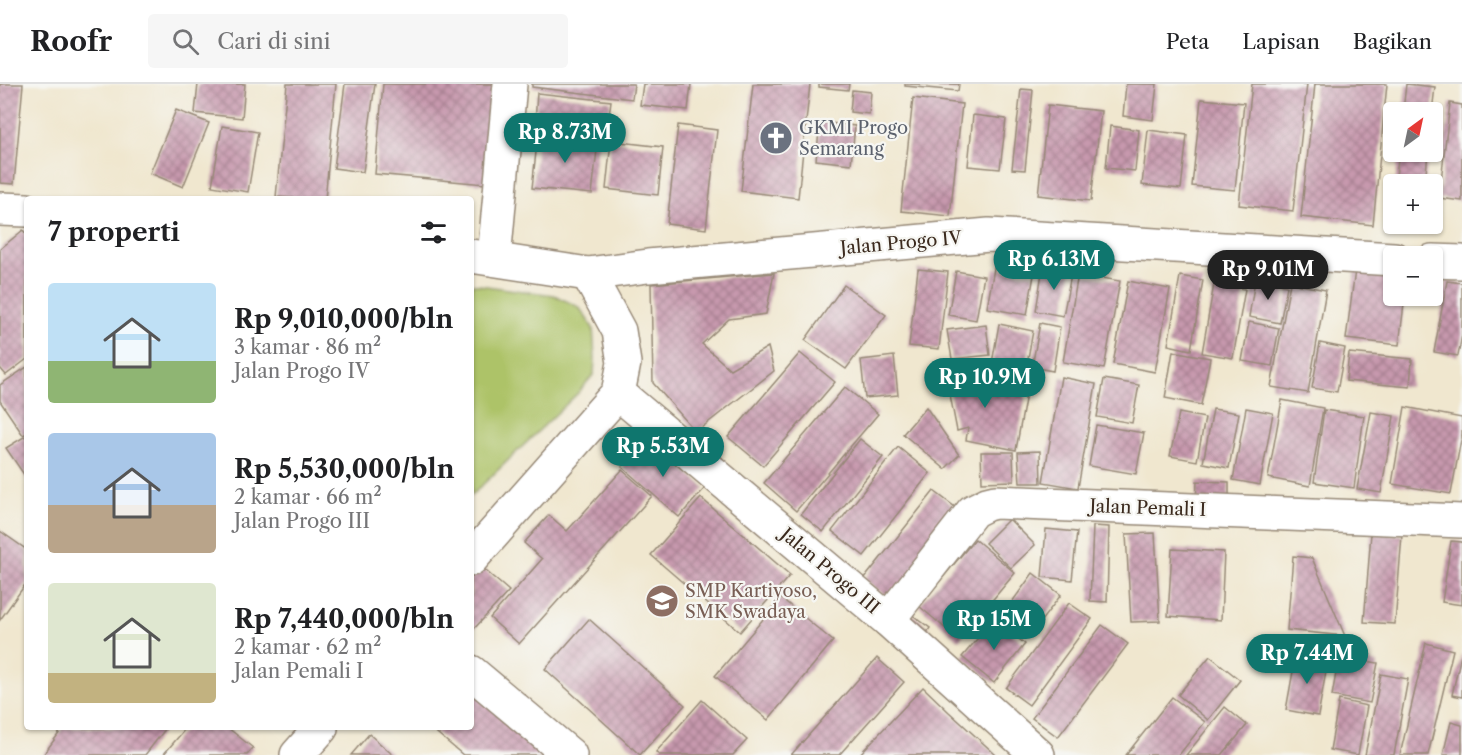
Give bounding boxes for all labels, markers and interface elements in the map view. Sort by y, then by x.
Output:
search box [148,14,568,68]
text: Roofr [30,24,112,58]
icon: search [169,25,202,58]
text: Cari di sini [217,28,330,55]
text: Peta [1166,29,1209,54]
text: Lapisan [1242,29,1320,54]
text: Bagikan [1353,29,1432,54]
north arrow [1383,102,1443,162]
map controls [1383,102,1443,306]
pin: Rp 8.73M [503,113,627,164]
place label: GKMI Progo Semarang [799,117,908,160]
text: Rp 8.73M [518,120,612,144]
church icon: GKMI Progo Semarang [758,120,794,156]
button: + [1383,174,1443,234]
text: 7 properti [48,216,180,248]
icon: filters [417,216,450,249]
street label: Jalan Progo IV [836,227,964,260]
pin: Rp 6.13M [992,240,1116,291]
button: − [1383,246,1443,306]
text: Rp 6.13M [1008,247,1100,271]
pin: Rp 9.01M [1206,250,1330,301]
text: Rp 9.01M [1221,257,1315,281]
text: Rp 9,010,000/bln [234,303,453,335]
icon: home [96,307,168,379]
text: 3 kamar · 86 m² [234,335,381,359]
pin: Rp 10.9M [923,358,1047,409]
text: Jalan Progo IV [234,359,369,383]
text: Rp 10.9M [938,365,1032,389]
pin: Rp 5.53M [601,427,725,478]
text: Rp 5.53M [616,434,710,458]
text: Rp 5,530,000/bln [234,453,454,485]
icon: home [96,457,168,529]
text: 2 kamar · 66 m² [234,485,382,509]
street label: Jalan Pemali I [1086,495,1207,521]
text: Jalan Progo III [234,509,370,533]
street label: Jalan Progo III [774,521,884,619]
place label: SMP Kartiyoso, SMK Swadaya [685,580,817,623]
school or university icon: SMP Kartiyoso, SMK Swadaya [644,583,680,619]
pin: Rp 15M [945,600,1043,651]
text: Rp 7,440,000/bln [234,603,454,635]
icon: home [96,607,168,679]
text: Rp 15M [956,607,1032,631]
pin: Rp 7.44M [1245,634,1369,685]
text: 2 kamar · 62 m² [234,635,381,659]
text: Rp 7.44M [1260,641,1354,665]
text: Jalan Pemali I [234,659,364,683]

